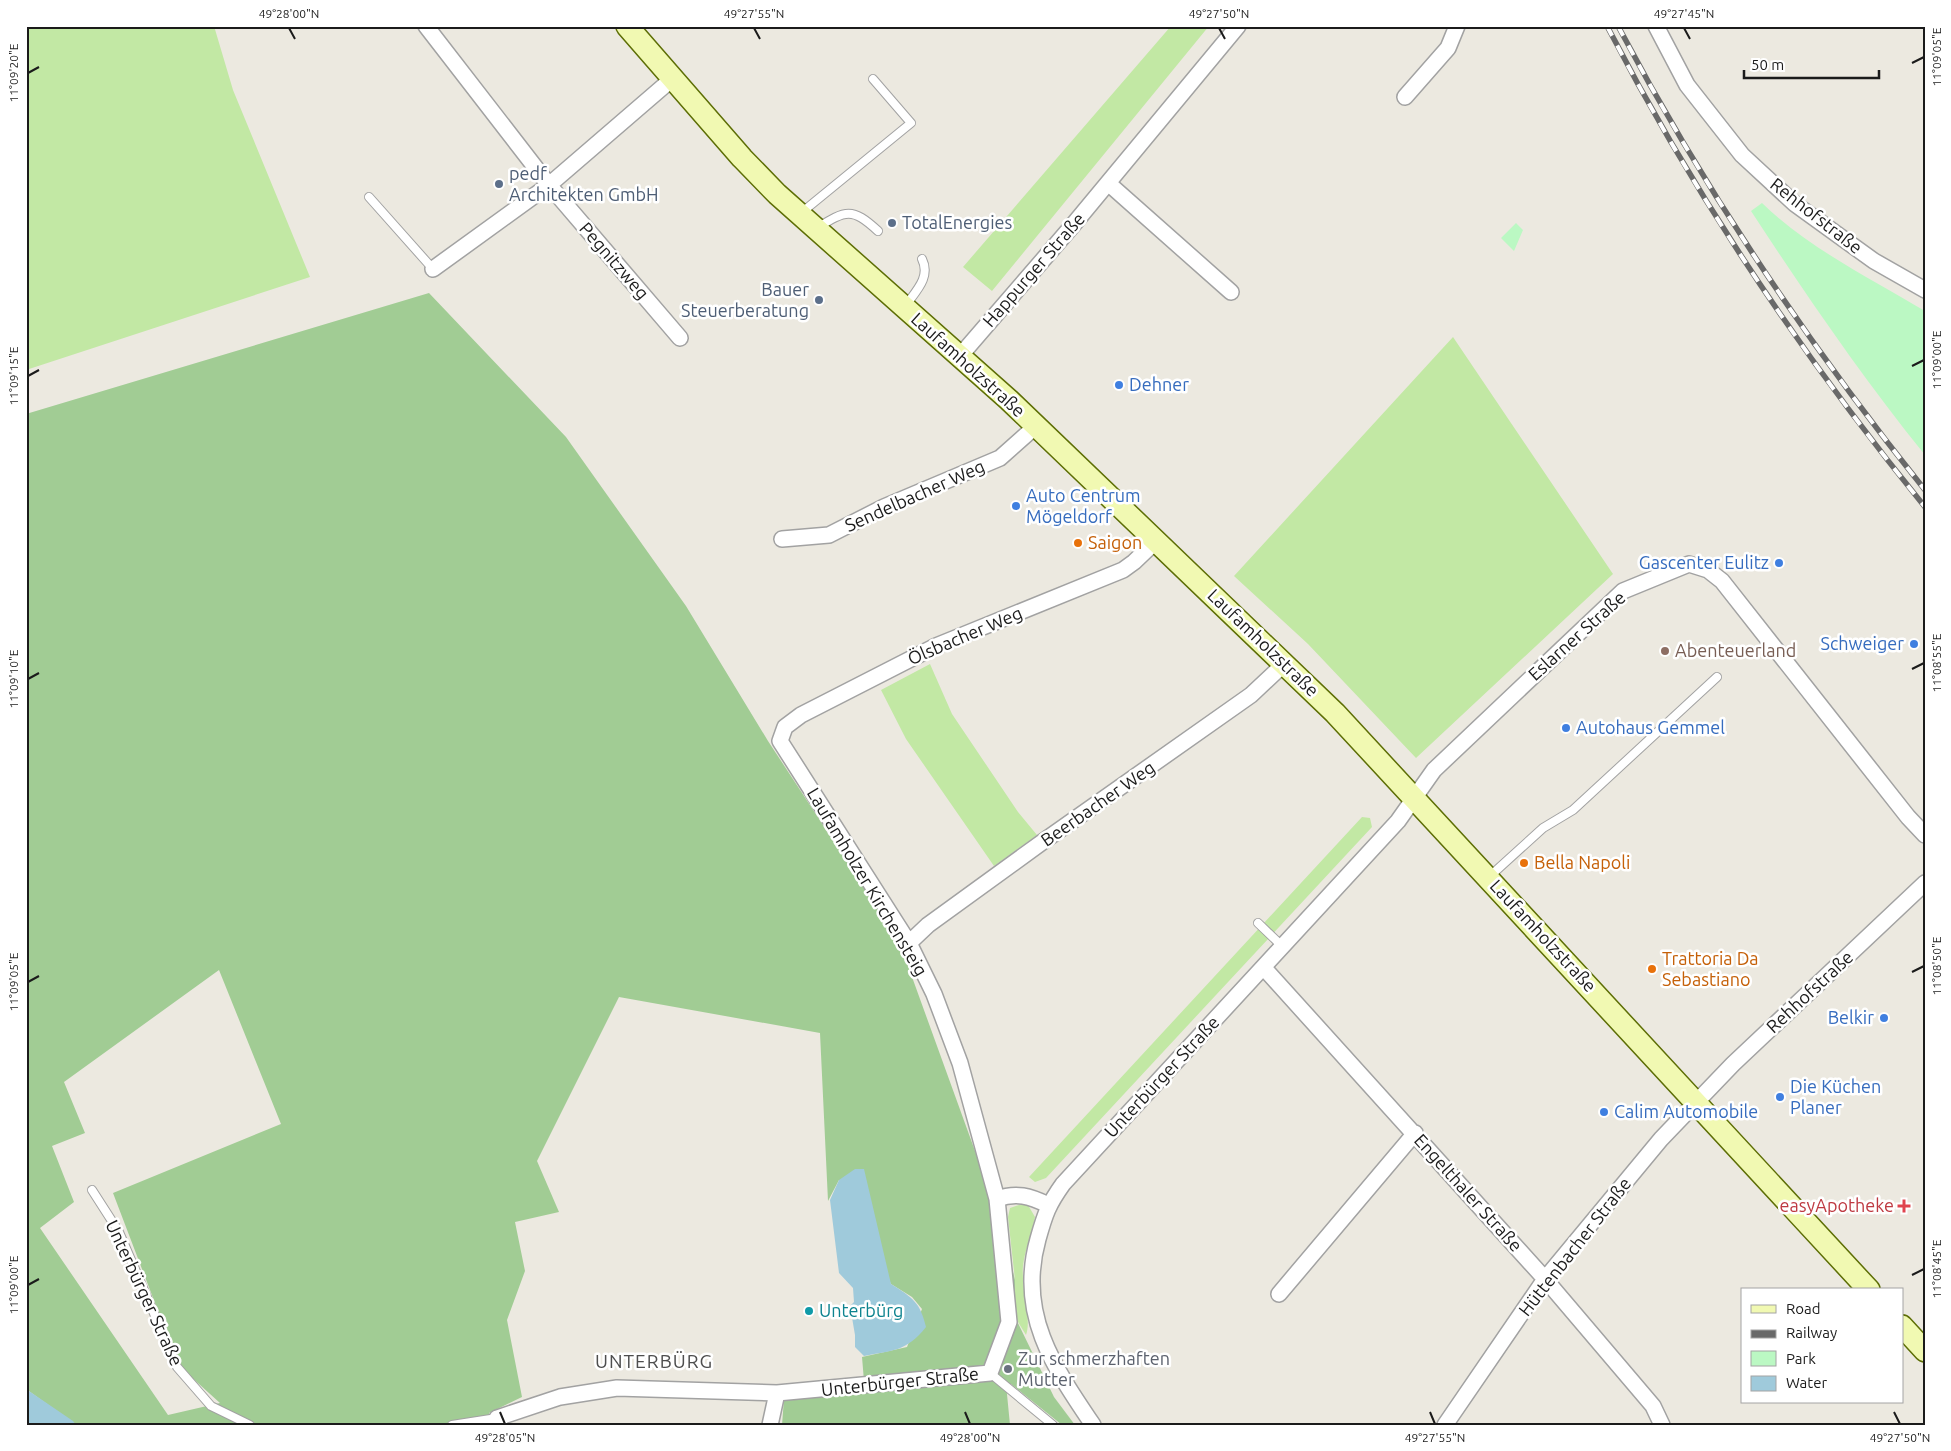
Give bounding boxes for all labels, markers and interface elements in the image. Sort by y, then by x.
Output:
text: 49°28'00"N [259,7,319,20]
text: 49°27'55"N [724,7,784,20]
text: 49°27'50"N [1189,7,1249,20]
text: 49°27'45"N [1654,7,1714,20]
text: 11°09'05"E [1930,27,1943,86]
text: 11°09'20"E [7,43,20,102]
scale bar [1744,48,1878,80]
text: 50 m [1751,56,1784,73]
place label: pedf Architekten GmbH [509,163,659,204]
street label: Rehhofstraße [1767,173,1866,257]
marker: pedf Architekten GmbH [493,178,505,190]
street label: Happurger Straße [978,208,1088,330]
place label: TotalEnergies [902,212,1012,232]
marker: TotalEnergies [886,217,898,229]
street label: Pegnitzweg [576,218,653,303]
place label: Bauer Steuerberatung [681,279,809,320]
marker: Bauer Steuerberatung [813,294,825,306]
street label: Laufamholzstraße [908,308,1030,421]
text: 11°09'00"E [1930,330,1943,389]
text: 11°09'15"E [7,346,20,405]
place label: Dehner [1129,374,1189,394]
marker: Dehner [1113,379,1125,391]
street label: Sendelbacher Weg [842,455,988,535]
place label: Auto Centrum Mögeldorf [1026,485,1141,526]
marker: Auto Centrum Mögeldorf [1010,500,1022,512]
place label: Saigon [1088,532,1142,552]
marker: Saigon [1072,537,1084,549]
place label: Gascenter Eulitz [1639,552,1769,572]
marker: Gascenter Eulitz [1773,557,1785,569]
street label: Laufamholzstraße [1204,584,1323,700]
street label: Eslarner Straße [1524,587,1629,684]
street label: Ölsbacher Weg [904,602,1025,668]
place label: Schweiger [1821,633,1904,653]
text: 11°08'55"E [1930,633,1943,692]
marker: Schweiger [1908,638,1920,650]
place label: Abenteuerland [1675,640,1796,660]
marker: Abenteuerland [1659,645,1671,657]
text: 11°09'10"E [7,649,20,708]
place label: Autohaus Gemmel [1576,717,1725,737]
marker: Autohaus Gemmel [1560,722,1572,734]
street label: Beerbacher Weg [1037,757,1158,850]
street label: Laufamholzer Kirchensteig [804,784,932,979]
place label: Bella Napoli [1534,852,1630,872]
marker: Bella Napoli [1518,857,1530,869]
street label: Laufamholzstraße [1487,875,1601,995]
text: 11°08'50"E [1930,936,1943,995]
street label: Rehhofstraße [1762,946,1857,1036]
place label: Trattoria Da Sebastiano [1662,948,1759,989]
text: 11°09'05"E [7,952,20,1011]
marker: Trattoria Da Sebastiano [1646,963,1658,975]
place label: Belkir [1828,1007,1874,1027]
street label: Unterbürger Straße [1100,1012,1223,1141]
marker: Belkir [1878,1012,1890,1024]
place label: Die Küchen Planer [1790,1076,1881,1117]
marker: Die Küchen Planer [1774,1091,1786,1103]
place label: Calim Automobile [1614,1101,1758,1121]
marker: Calim Automobile [1598,1106,1610,1118]
street label: Engelthaler Straße [1411,1130,1527,1255]
street label: Hüttenbacher Straße [1514,1173,1634,1319]
place label: easyApotheke [1780,1195,1894,1215]
marker: easyApotheke [1898,1200,1910,1212]
street label: Unterbürger Straße [102,1216,187,1369]
text: 11°08'45"E [1930,1239,1943,1298]
text: 11°09'00"E [7,1255,20,1314]
legend [1741,1288,1904,1404]
place label: Unterbürg [819,1300,903,1320]
text: Road [1786,1300,1821,1317]
marker: Unterbürg [803,1305,815,1317]
text: Railway [1786,1324,1837,1341]
place label: Zur schmerzhaften Mutter [1018,1348,1170,1389]
district label: UNTERBÜRG [595,1350,713,1372]
text: Park [1786,1350,1816,1367]
street label: Unterbürger Straße [820,1363,980,1399]
marker: Zur schmerzhaften Mutter [1002,1363,1014,1375]
text: Water [1786,1374,1827,1391]
text: 49°28'05"N [475,1431,535,1444]
text: 49°28'00"N [940,1431,1000,1444]
text: 49°27'55"N [1405,1431,1465,1444]
text: 49°27'50"N [1870,1431,1930,1444]

